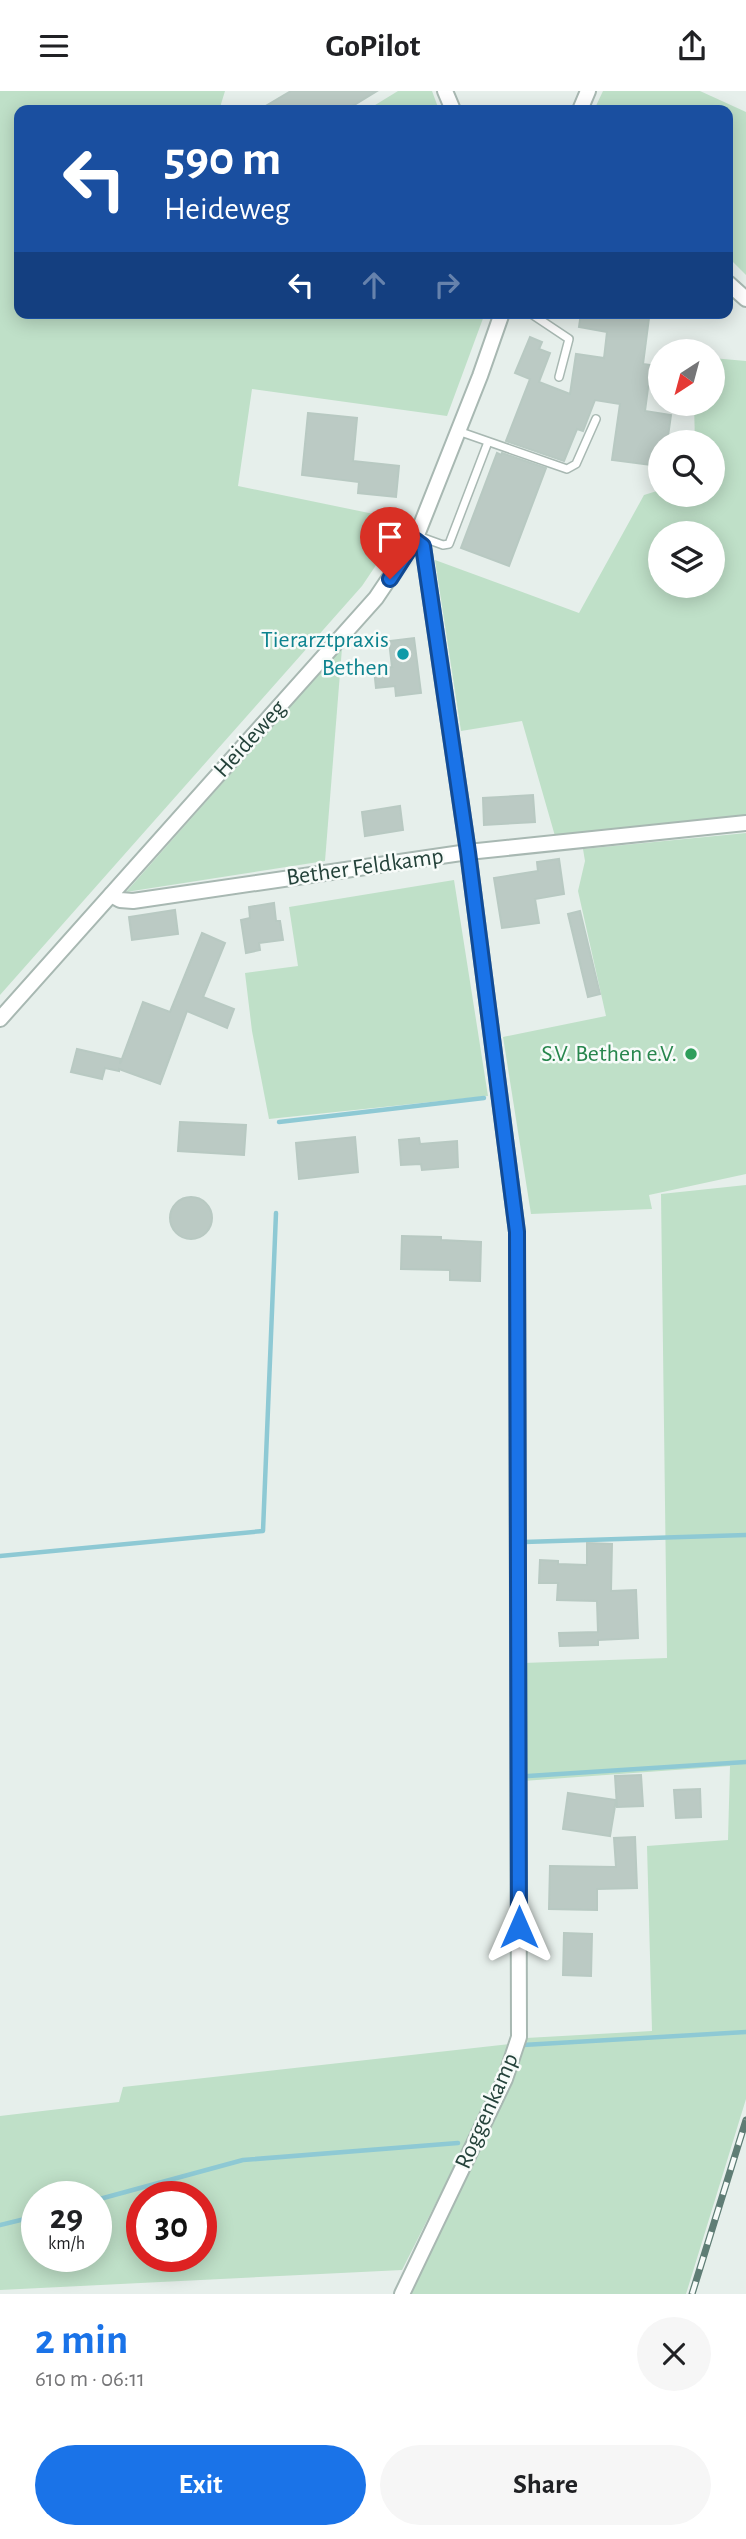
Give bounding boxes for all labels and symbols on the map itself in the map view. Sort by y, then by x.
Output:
north arrow [648,339,724,417]
pin [360,507,420,579]
place label: Tierarztpraxis Bethen [261,628,389,680]
marker: Tierarztpraxis Bethen [395,646,411,662]
street label: Heideweg [209,696,291,782]
street label: Bether Feldkamp [285,844,445,890]
place label: S.V. Bethen e.V. [541,1042,677,1066]
marker: S.V. Bethen e.V. [683,1046,699,1062]
position arrow [482,1890,556,1964]
street label: Roggenkamp [451,2050,523,2172]
speed limit sign: 30 [126,2181,217,2272]

